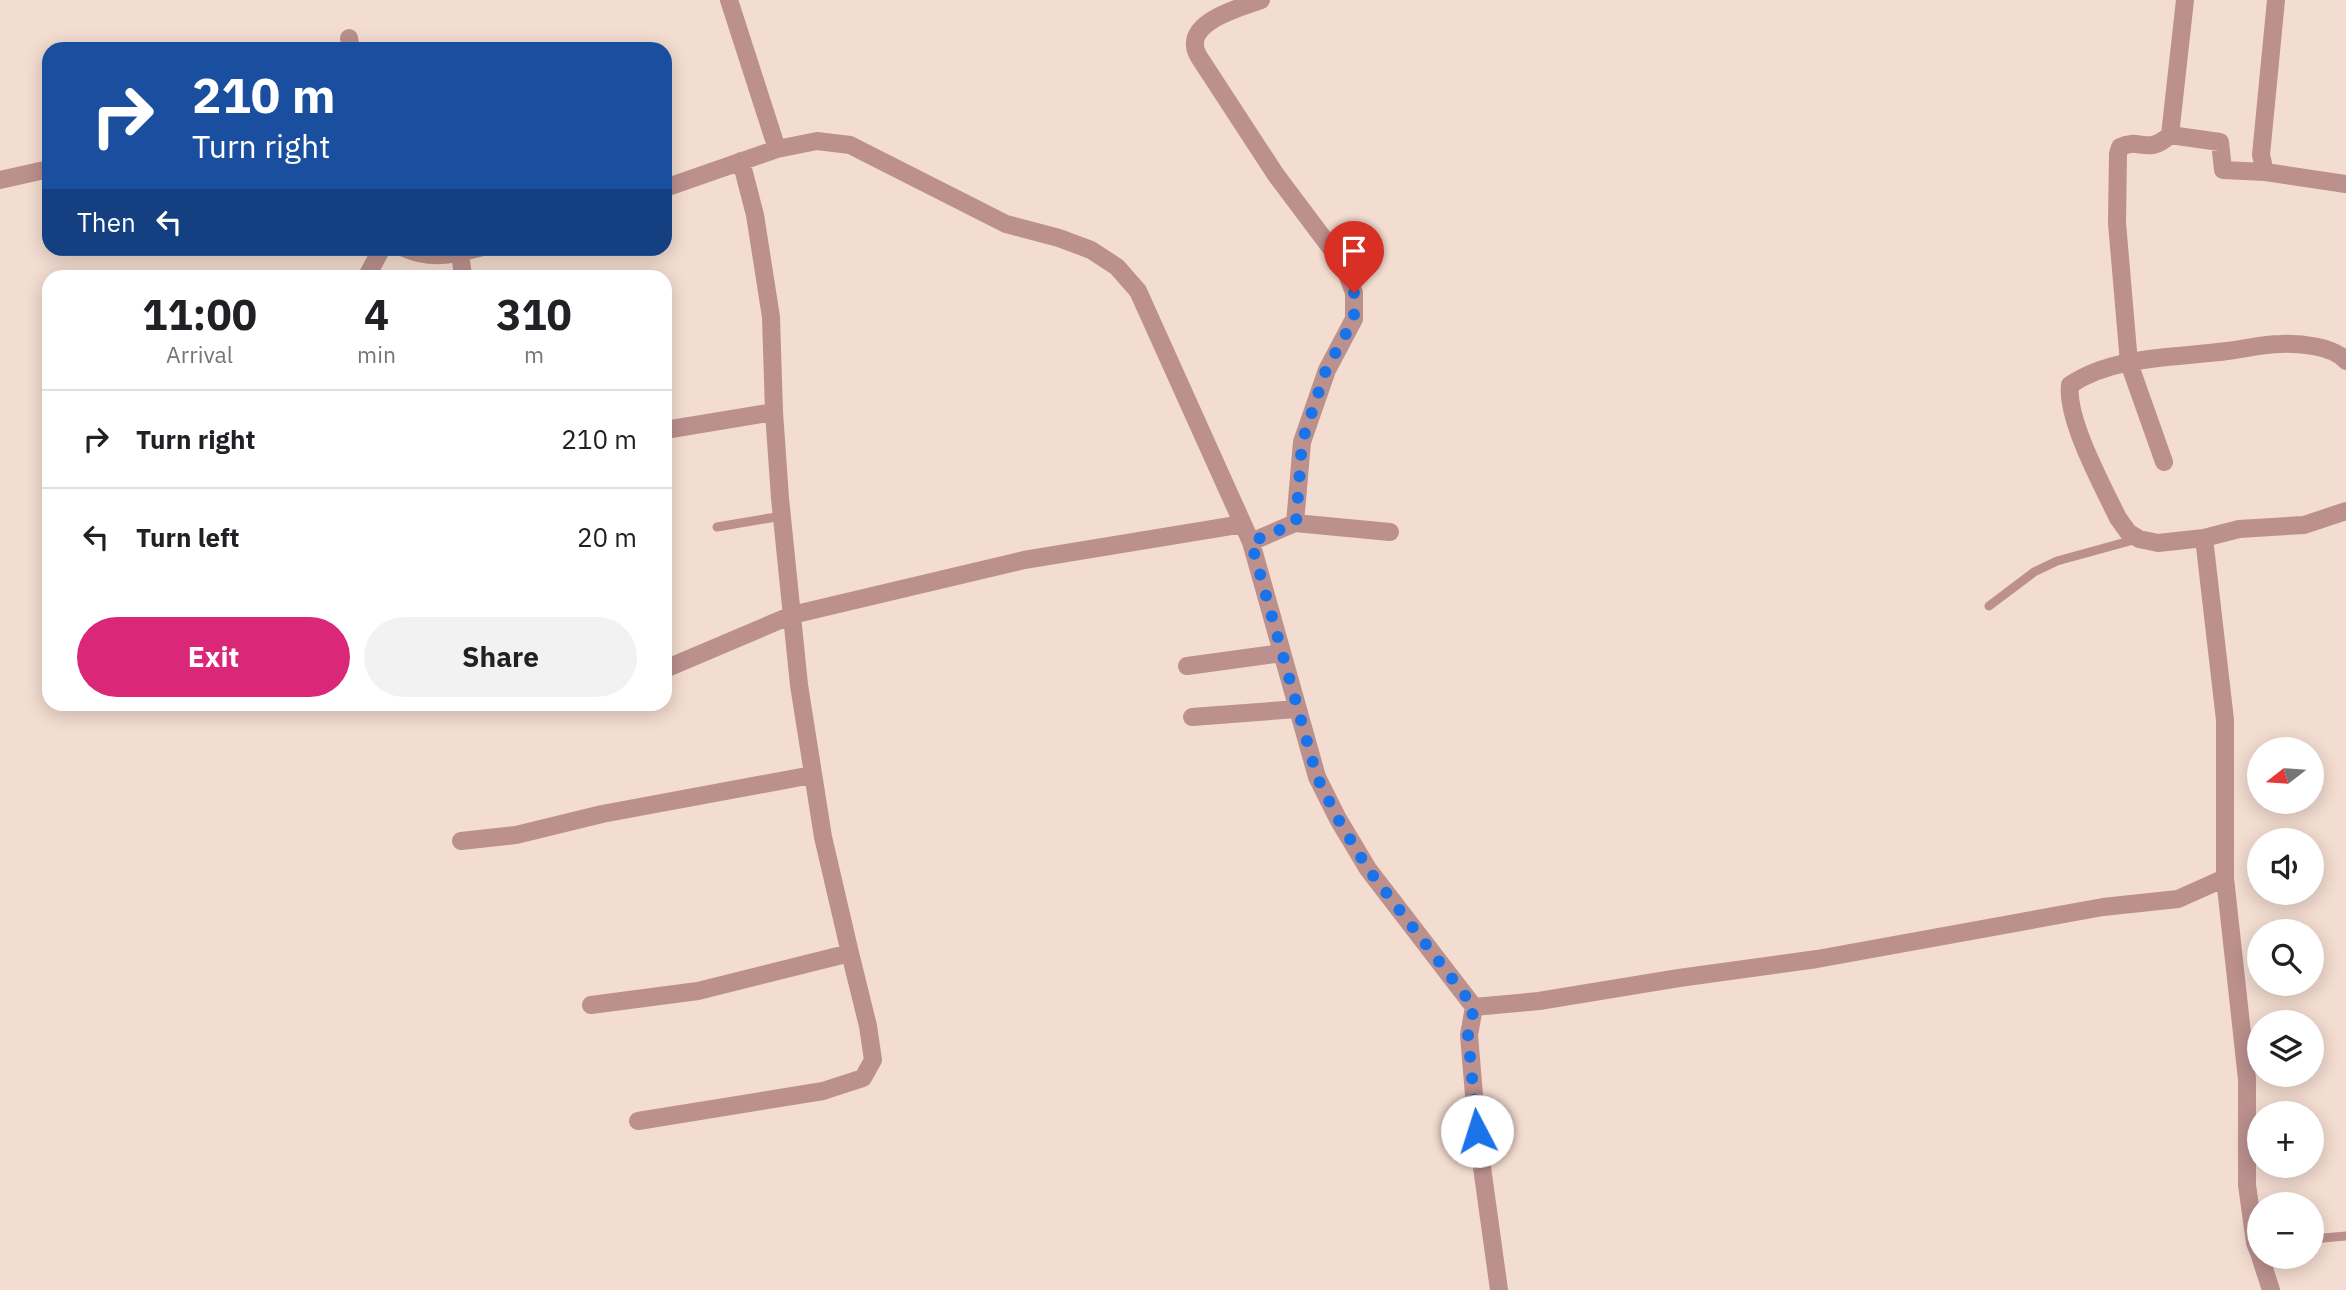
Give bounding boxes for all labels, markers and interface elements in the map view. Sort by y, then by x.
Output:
text: 210 m [192,63,336,126]
icon: right [77,70,168,161]
text: Turn right [192,125,330,167]
icon: left [150,203,188,241]
text: Then [77,205,136,239]
pin [1324,221,1384,293]
icon: arrive [1335,232,1373,270]
text: 11:00 [142,287,257,342]
text: 4 [364,287,389,342]
text: 310 [496,287,572,342]
text: Arrival [166,339,233,369]
text: min [357,339,396,369]
text: m [524,339,544,369]
icon: right [77,420,115,458]
text: Turn right [136,422,255,456]
text: 210 m [561,422,637,456]
icon: left [77,518,115,556]
text: Turn left [136,520,239,554]
text: 20 m [577,520,637,554]
button: Exit [77,617,350,697]
button: Share [364,617,637,697]
north arrow [2247,737,2324,814]
map controls [2247,737,2324,1269]
button: sound [2247,828,2324,905]
button: search [2247,919,2324,996]
button: layers [2247,1010,2324,1087]
position arrow [1440,1094,1514,1168]
button: + [2247,1101,2324,1178]
button: − [2247,1192,2324,1269]

